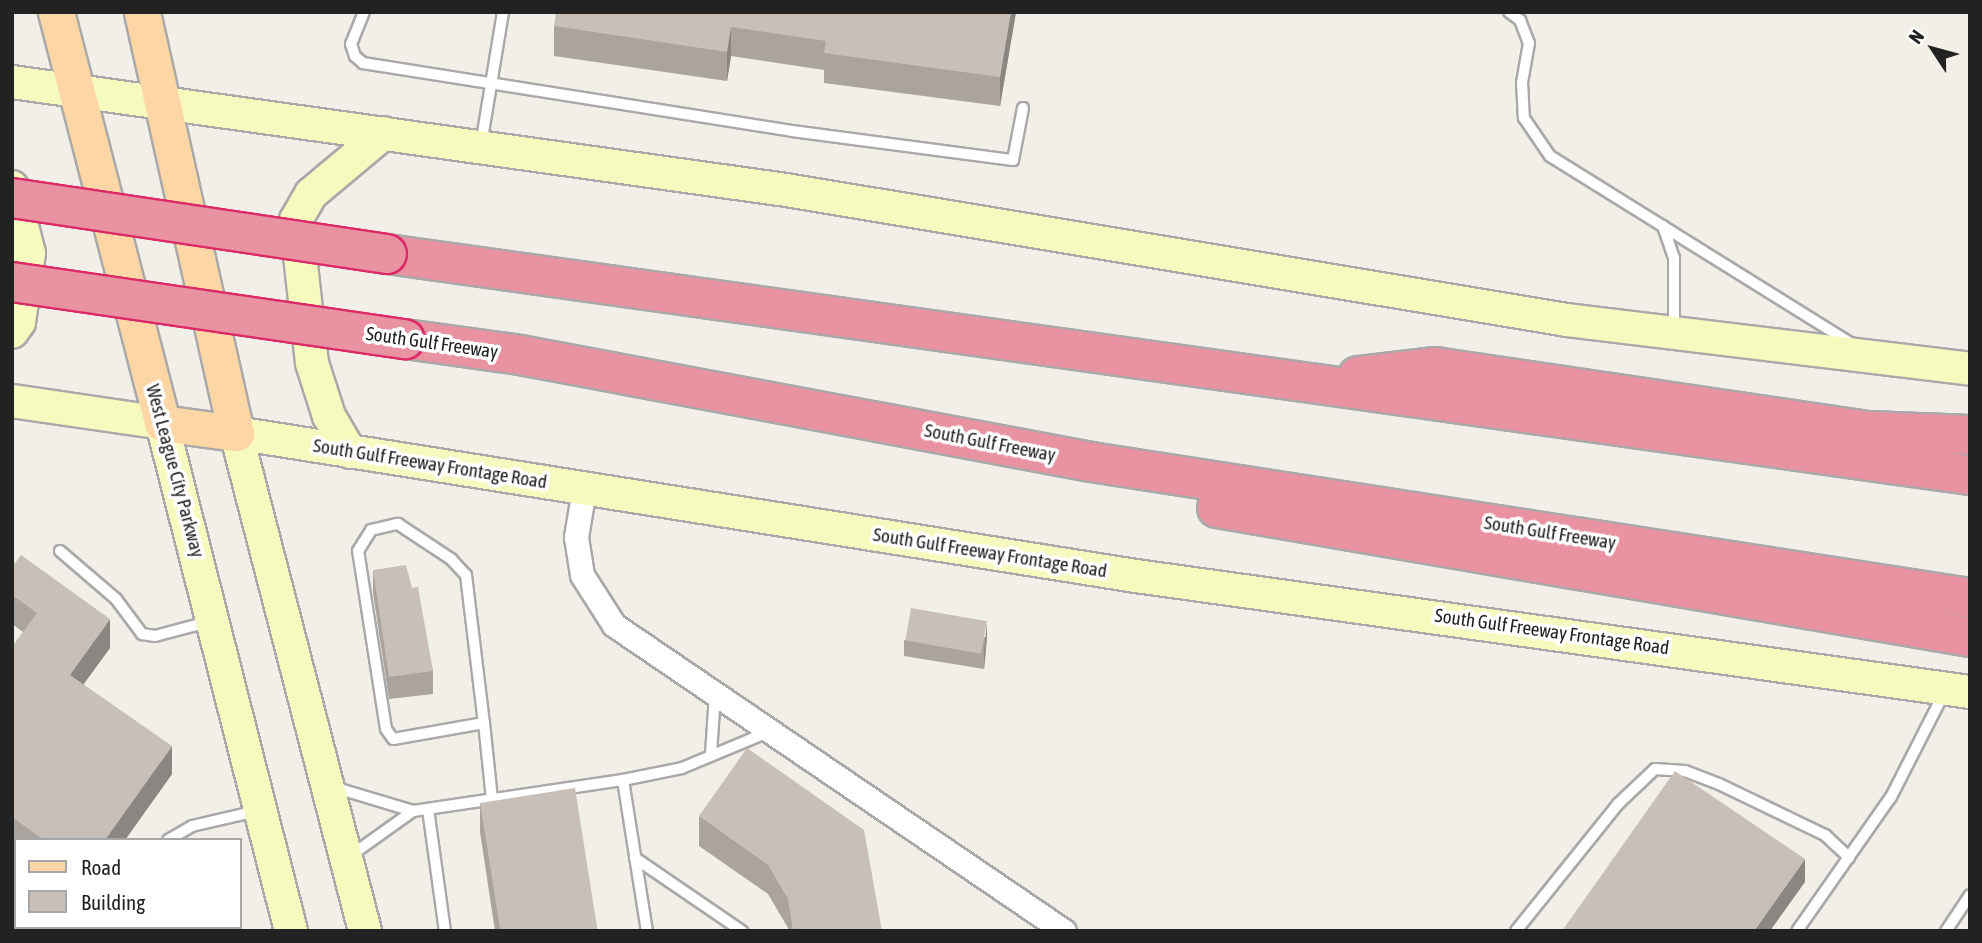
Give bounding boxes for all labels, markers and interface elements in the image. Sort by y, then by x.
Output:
north arrow [1898,14,1968,84]
text: N [1904,26,1928,48]
street label: South Gulf Freeway [364,322,500,364]
street label: West League City Parkway [141,382,209,560]
street label: South Gulf Freeway [922,419,1058,467]
street label: South Gulf Freeway Frontage Road [311,434,549,494]
street label: South Gulf Freeway [1482,511,1618,555]
street label: South Gulf Freeway Frontage Road [871,523,1109,583]
street label: South Gulf Freeway Frontage Road [1433,604,1671,660]
legend [14,838,242,929]
text: Road [81,855,121,879]
text: Building [81,890,145,914]

